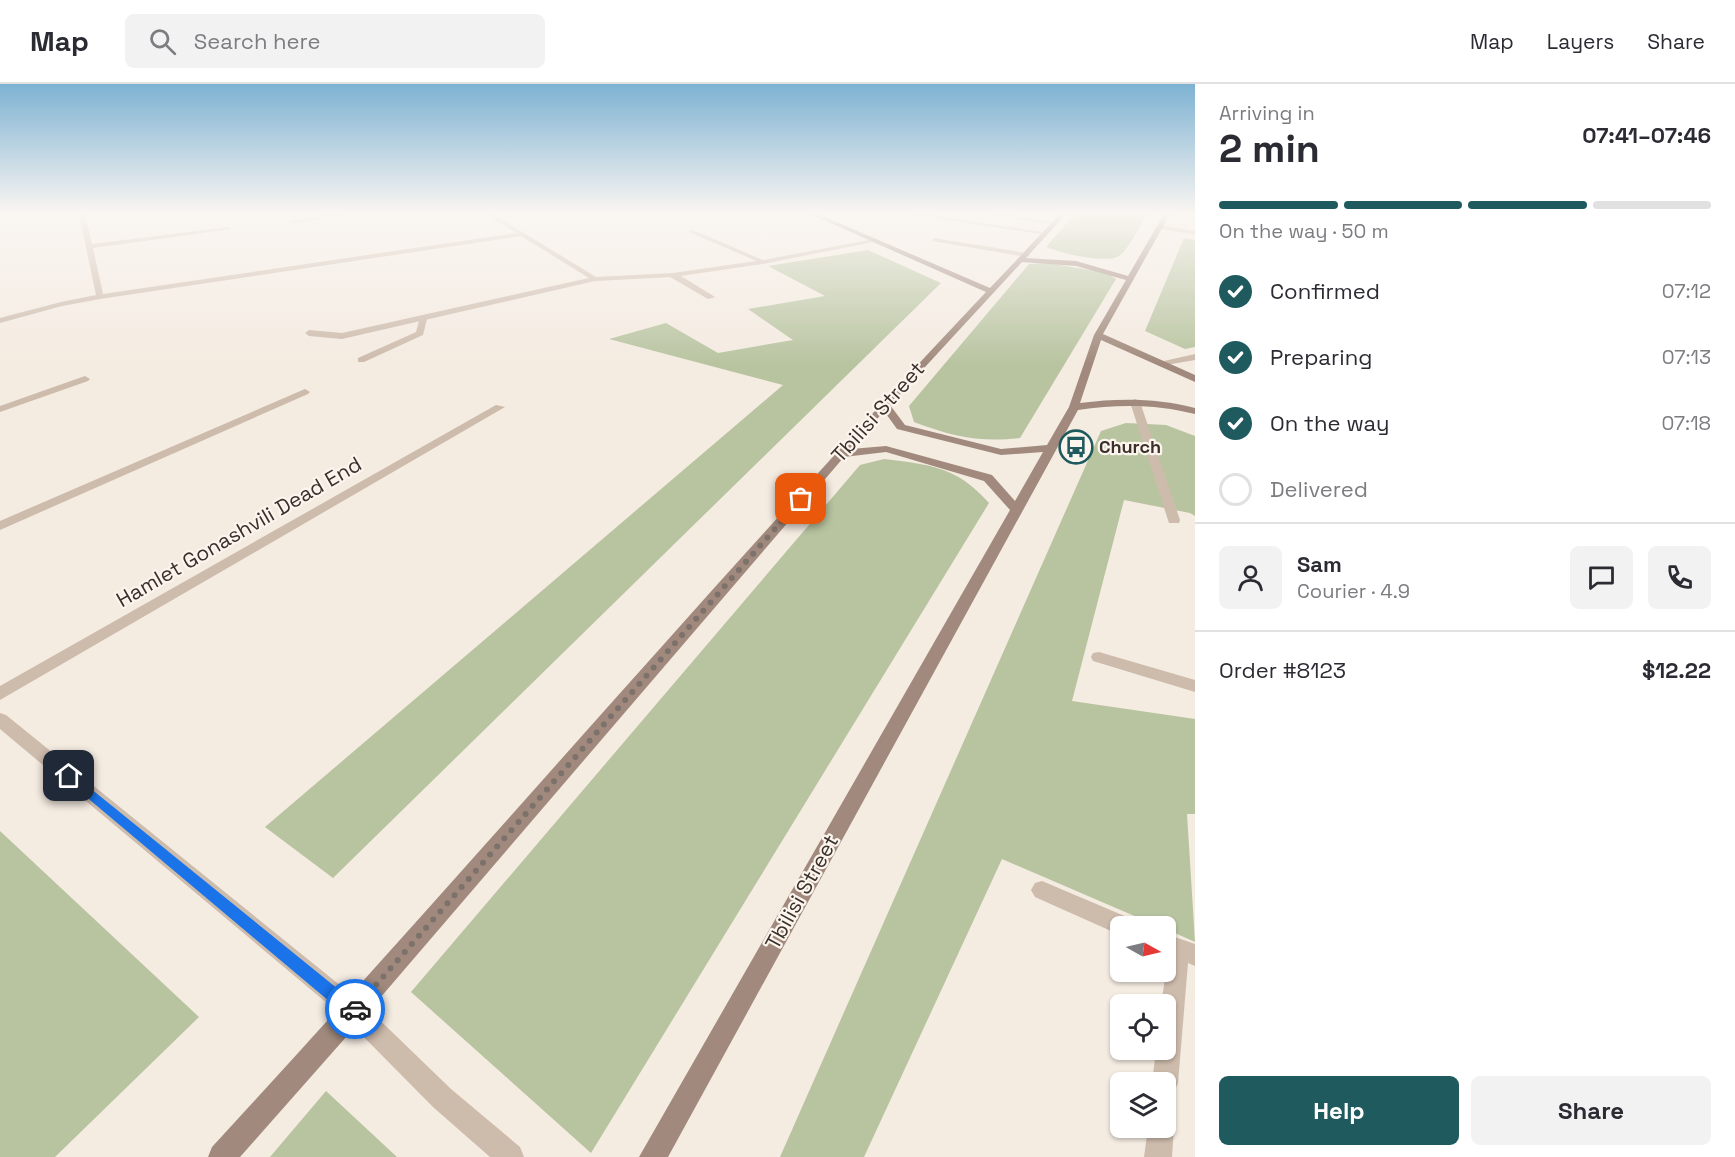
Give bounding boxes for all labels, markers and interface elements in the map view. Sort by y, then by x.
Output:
search box [125,14,545,68]
text: Map [30,23,89,59]
icon: search [146,25,179,58]
text: Search here [194,27,321,55]
text: Map [1470,28,1514,55]
text: Layers [1547,28,1614,55]
text: Share [1647,28,1705,55]
text: Arriving in [1219,100,1315,126]
text: 07:41–07:46 [1582,121,1711,149]
text: 2 min [1219,124,1320,173]
text: On the way · 50 m [1219,218,1389,244]
icon: check [1219,275,1252,308]
text: Confirmed [1270,277,1380,305]
text: 07:12 [1662,278,1711,304]
icon: check [1219,341,1252,374]
text: Preparing [1270,343,1372,371]
text: 07:13 [1662,344,1711,370]
street label: Tbilisi Street [825,355,930,468]
icon: check [1219,407,1252,440]
text: On the way [1270,409,1389,437]
text: 07:18 [1661,410,1711,436]
bus stop icon: Church [1058,429,1094,465]
place label: Church [1099,435,1161,458]
street label: Hamlet Gonashvili Dead End [111,450,366,613]
pin [775,473,826,524]
text: Delivered [1270,475,1368,503]
icon: bag [784,482,817,515]
button: person [1219,546,1282,609]
button: chat [1570,546,1633,609]
button: phone [1648,546,1711,609]
text: Sam [1297,550,1342,578]
text: Courier · 4.9 [1297,578,1410,604]
text: Order #8123 [1219,656,1346,684]
text: $12.22 [1642,656,1711,684]
pin [43,750,94,801]
icon: home [52,759,85,792]
street label: Tbilisi Street [759,830,844,954]
north arrow [1110,916,1176,982]
map controls [1110,916,1176,1138]
courier [325,979,385,1039]
icon: car [339,993,372,1026]
button: locate [1110,994,1176,1060]
button: layers [1110,1072,1176,1138]
button: Help [1219,1076,1459,1145]
button: Share [1471,1076,1711,1145]

